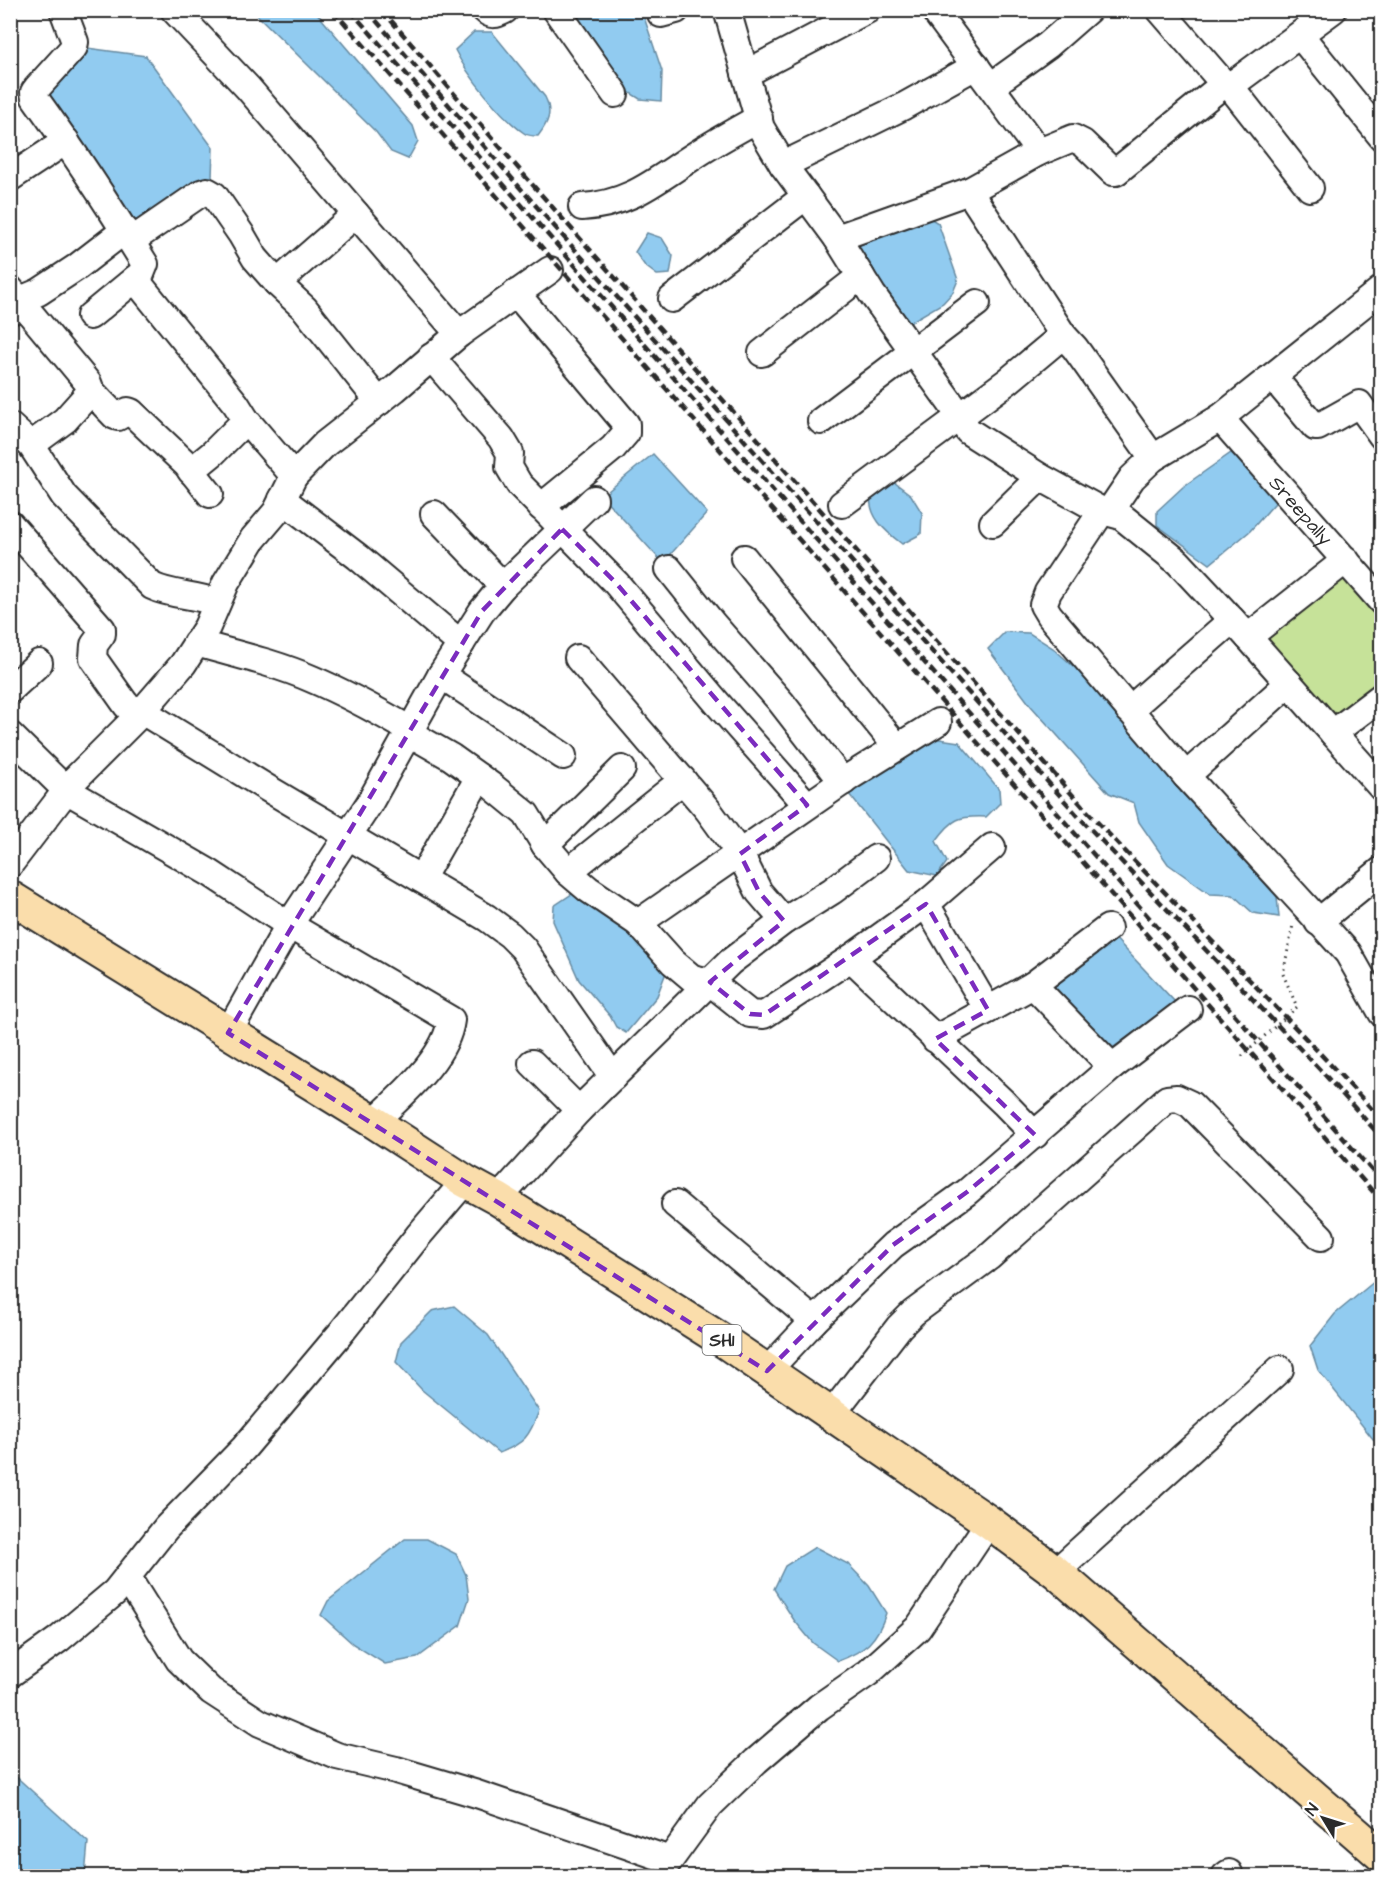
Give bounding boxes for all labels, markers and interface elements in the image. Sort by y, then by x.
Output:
street label: Sreepally [1262,470,1339,552]
road number: SH1 [702,1325,742,1355]
north arrow [1293,1788,1353,1848]
text: N [1300,1799,1324,1820]

